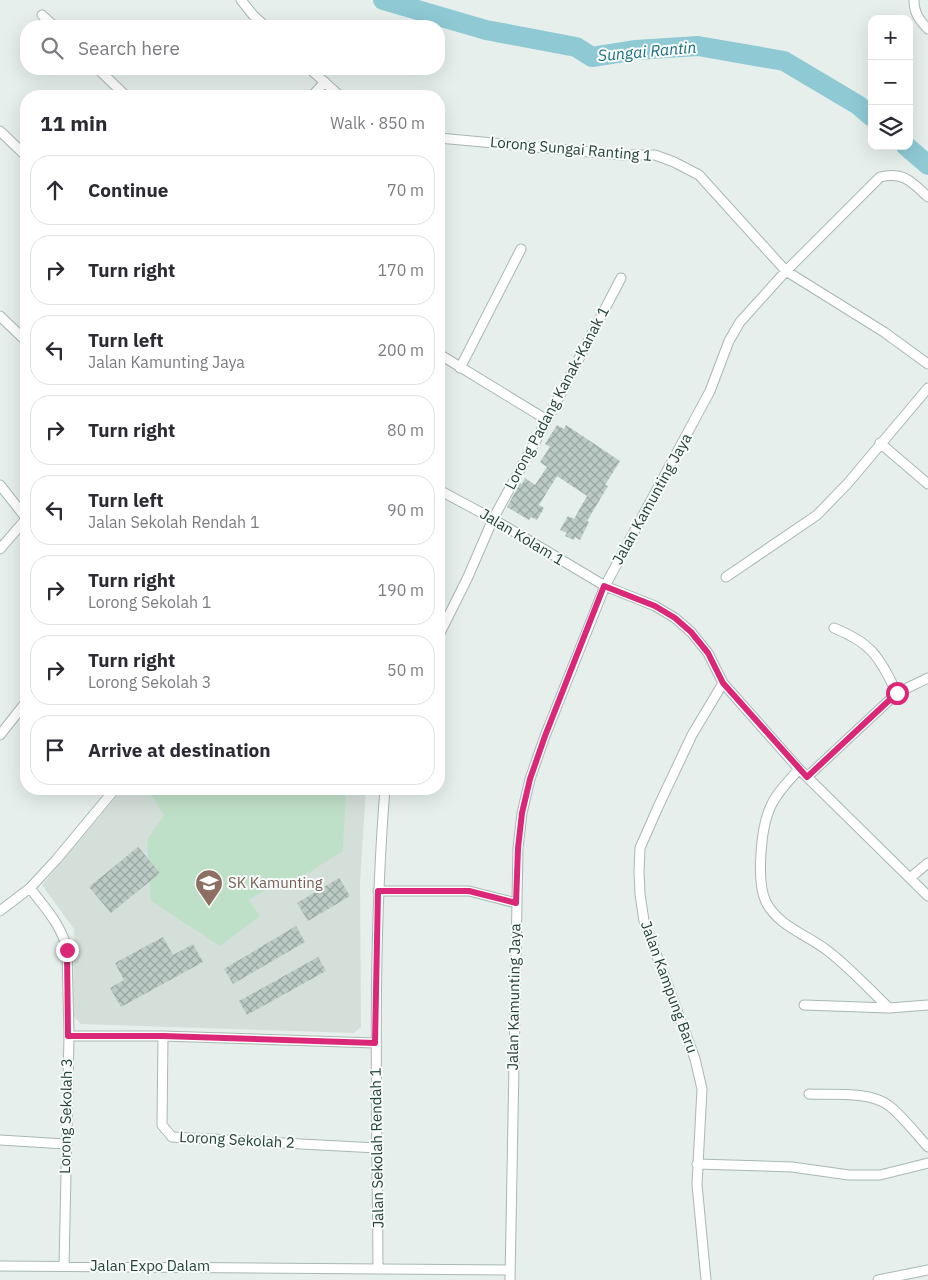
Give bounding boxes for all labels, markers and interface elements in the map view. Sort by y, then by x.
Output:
map controls [868,15,913,150]
button: + [868,15,913,60]
search box [20,20,445,75]
icon: search [38,34,66,62]
text: Search here [78,36,180,60]
water label: Sungai Rantin [597,37,697,65]
button: − [868,60,913,105]
button: layers [868,105,913,150]
text: 11 min [40,109,107,137]
text: Walk · 850 m [330,113,425,133]
street label: Lorong Sungai Ranting 1 [489,132,653,165]
icon: ahead [41,176,69,204]
text: Continue [88,178,168,202]
text: 70 m [387,180,424,200]
icon: right [41,256,69,284]
text: Turn right [88,258,175,282]
text: 170 m [377,260,424,280]
street label: Lorong Padang Kanak-Kanak 1 [500,303,613,493]
text: Turn left [88,328,164,352]
icon: left [41,336,69,364]
text: 200 m [377,340,424,360]
text: Jalan Kamunting Jaya [88,352,245,372]
icon: right [41,416,69,444]
text: Turn right [88,418,175,442]
text: 80 m [387,420,424,440]
street label: Jalan Kamunting Jaya [608,430,696,568]
text: Turn left [88,488,164,512]
icon: left [41,496,69,524]
text: 90 m [387,500,424,520]
street label: Jalan Kolam 1 [477,504,568,569]
text: Jalan Sekolah Rendah 1 [88,512,260,532]
text: Turn right [88,568,175,592]
icon: right [41,576,69,604]
text: 190 m [377,580,424,600]
text: Lorong Sekolah 1 [88,592,211,612]
text: Turn right [88,648,175,672]
icon: right [41,656,69,684]
text: 50 m [387,660,424,680]
text: Lorong Sekolah 3 [88,672,211,692]
route start [886,682,909,705]
icon: arrive [41,736,69,764]
text: Arrive at destination [88,738,271,762]
school or university icon: SK Kamunting [194,868,224,907]
place label: SK Kamunting [228,873,323,892]
street label: Jalan Kampung Baru [637,918,702,1055]
street label: Jalan Kamunting Jaya [503,923,524,1071]
route end [56,939,79,962]
street label: Lorong Sekolah 3 [55,1058,76,1174]
street label: Jalan Sekolah Rendah 1 [366,1067,387,1229]
street label: Lorong Sekolah 2 [179,1127,295,1152]
street label: Jalan Expo Dalam [90,1256,210,1275]

